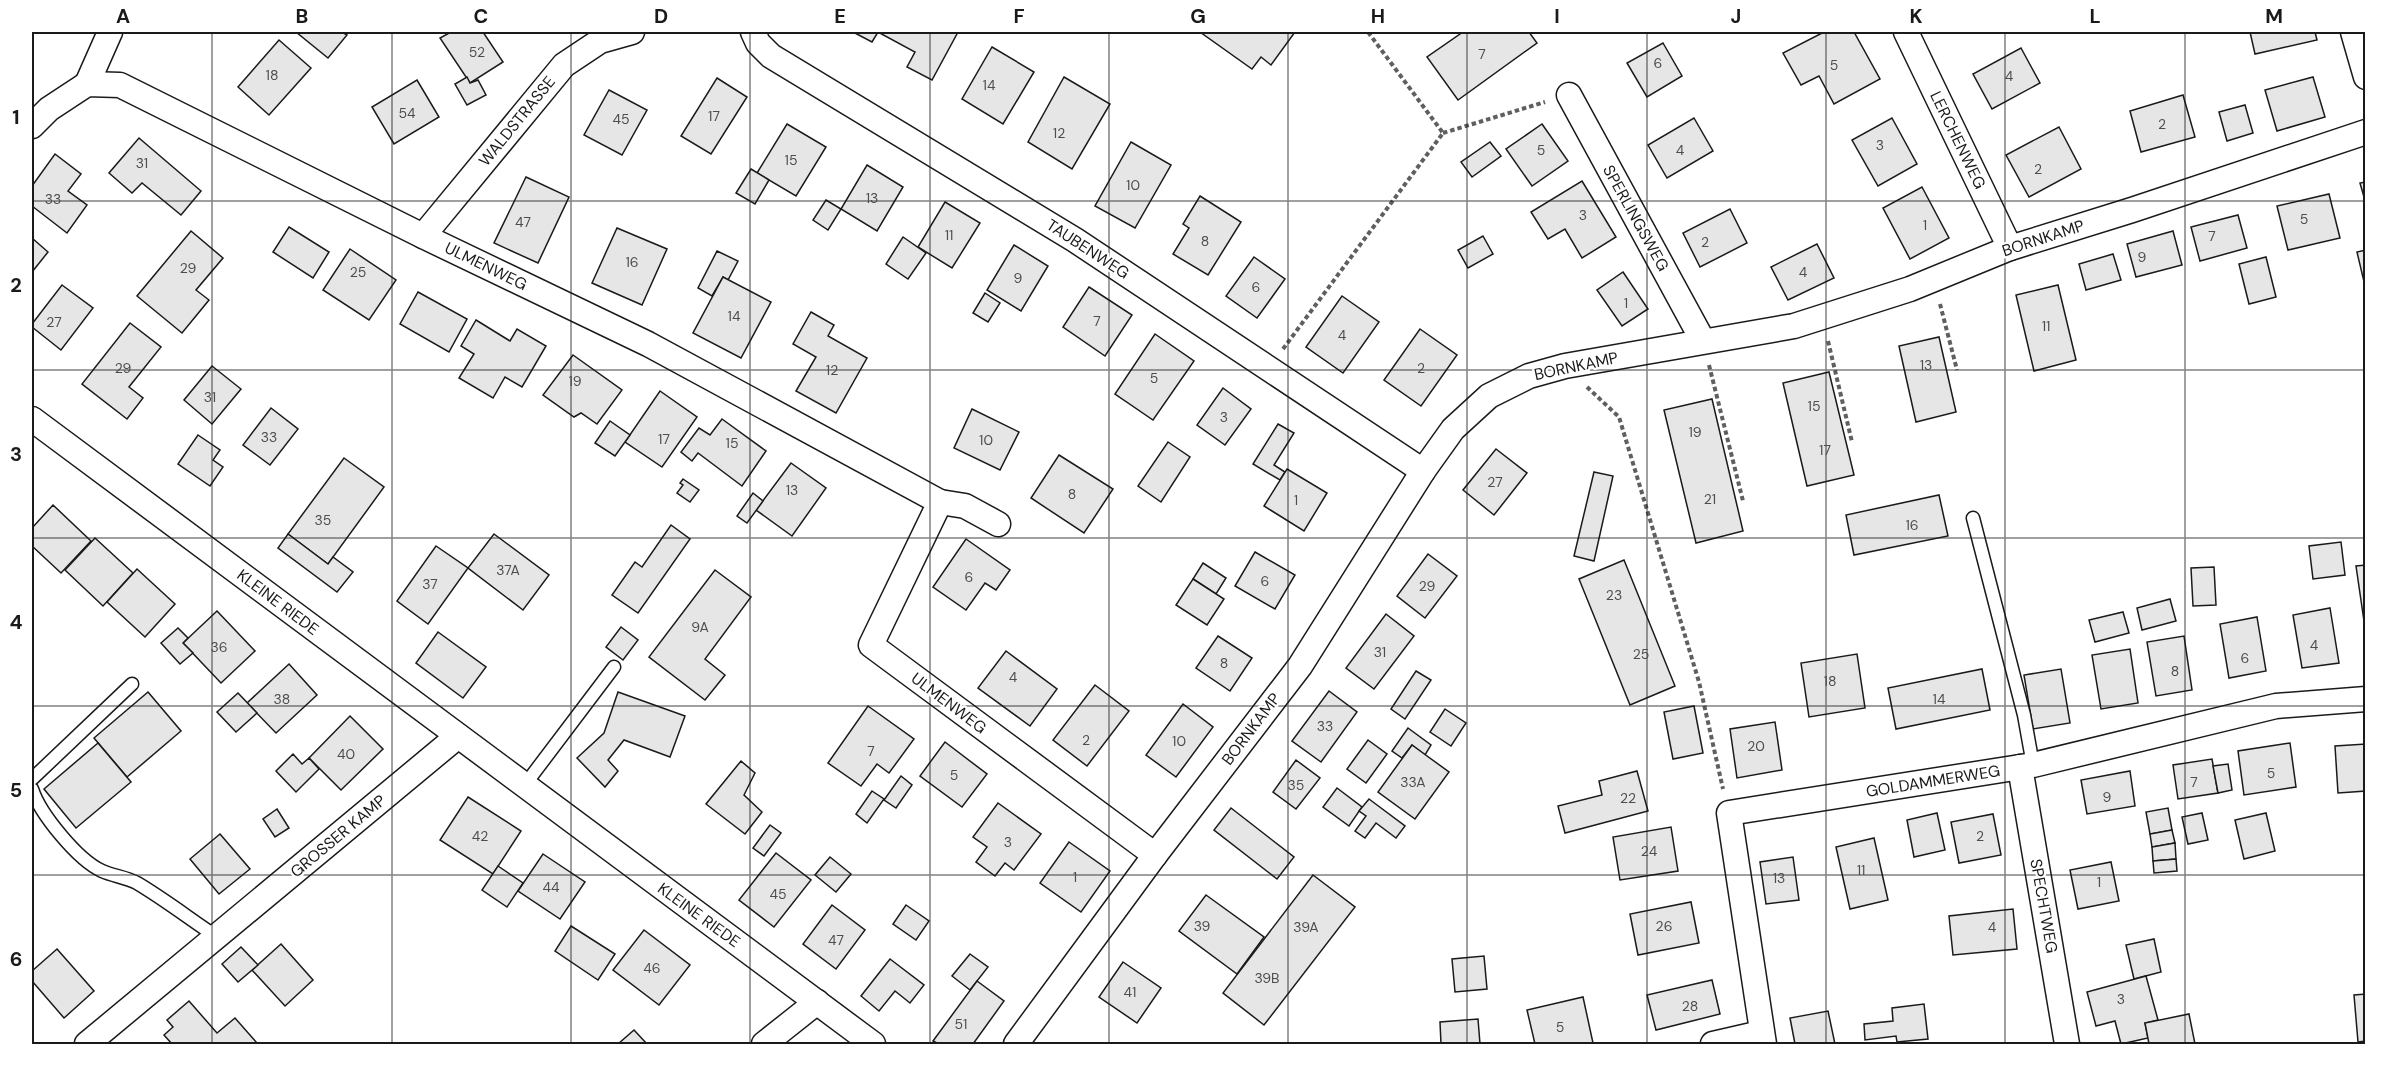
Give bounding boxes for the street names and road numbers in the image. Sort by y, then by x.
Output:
street label: WALDSTRASSE [474,72,560,170]
street label: LERCHENWEG [1925,88,1991,192]
street label: SPERLINGSWEG [1598,161,1674,275]
street label: TAUBENWEG [1043,214,1133,284]
street label: BORNKAMP [1999,215,2087,261]
street label: ULMENWEG [441,237,531,295]
street label: BORNKAMP [1532,347,1620,385]
street label: KLEINE RIEDE [233,564,323,640]
street label: ULMENWEG [907,668,991,738]
street label: BORNKAMP [1217,689,1285,769]
street label: GOLDAMMERWEG [1864,760,2002,802]
street label: GROSSER KAMP [286,790,390,882]
street label: SPECHTWEG [2025,857,2063,955]
street label: KLEINE RIEDE [653,878,745,952]

